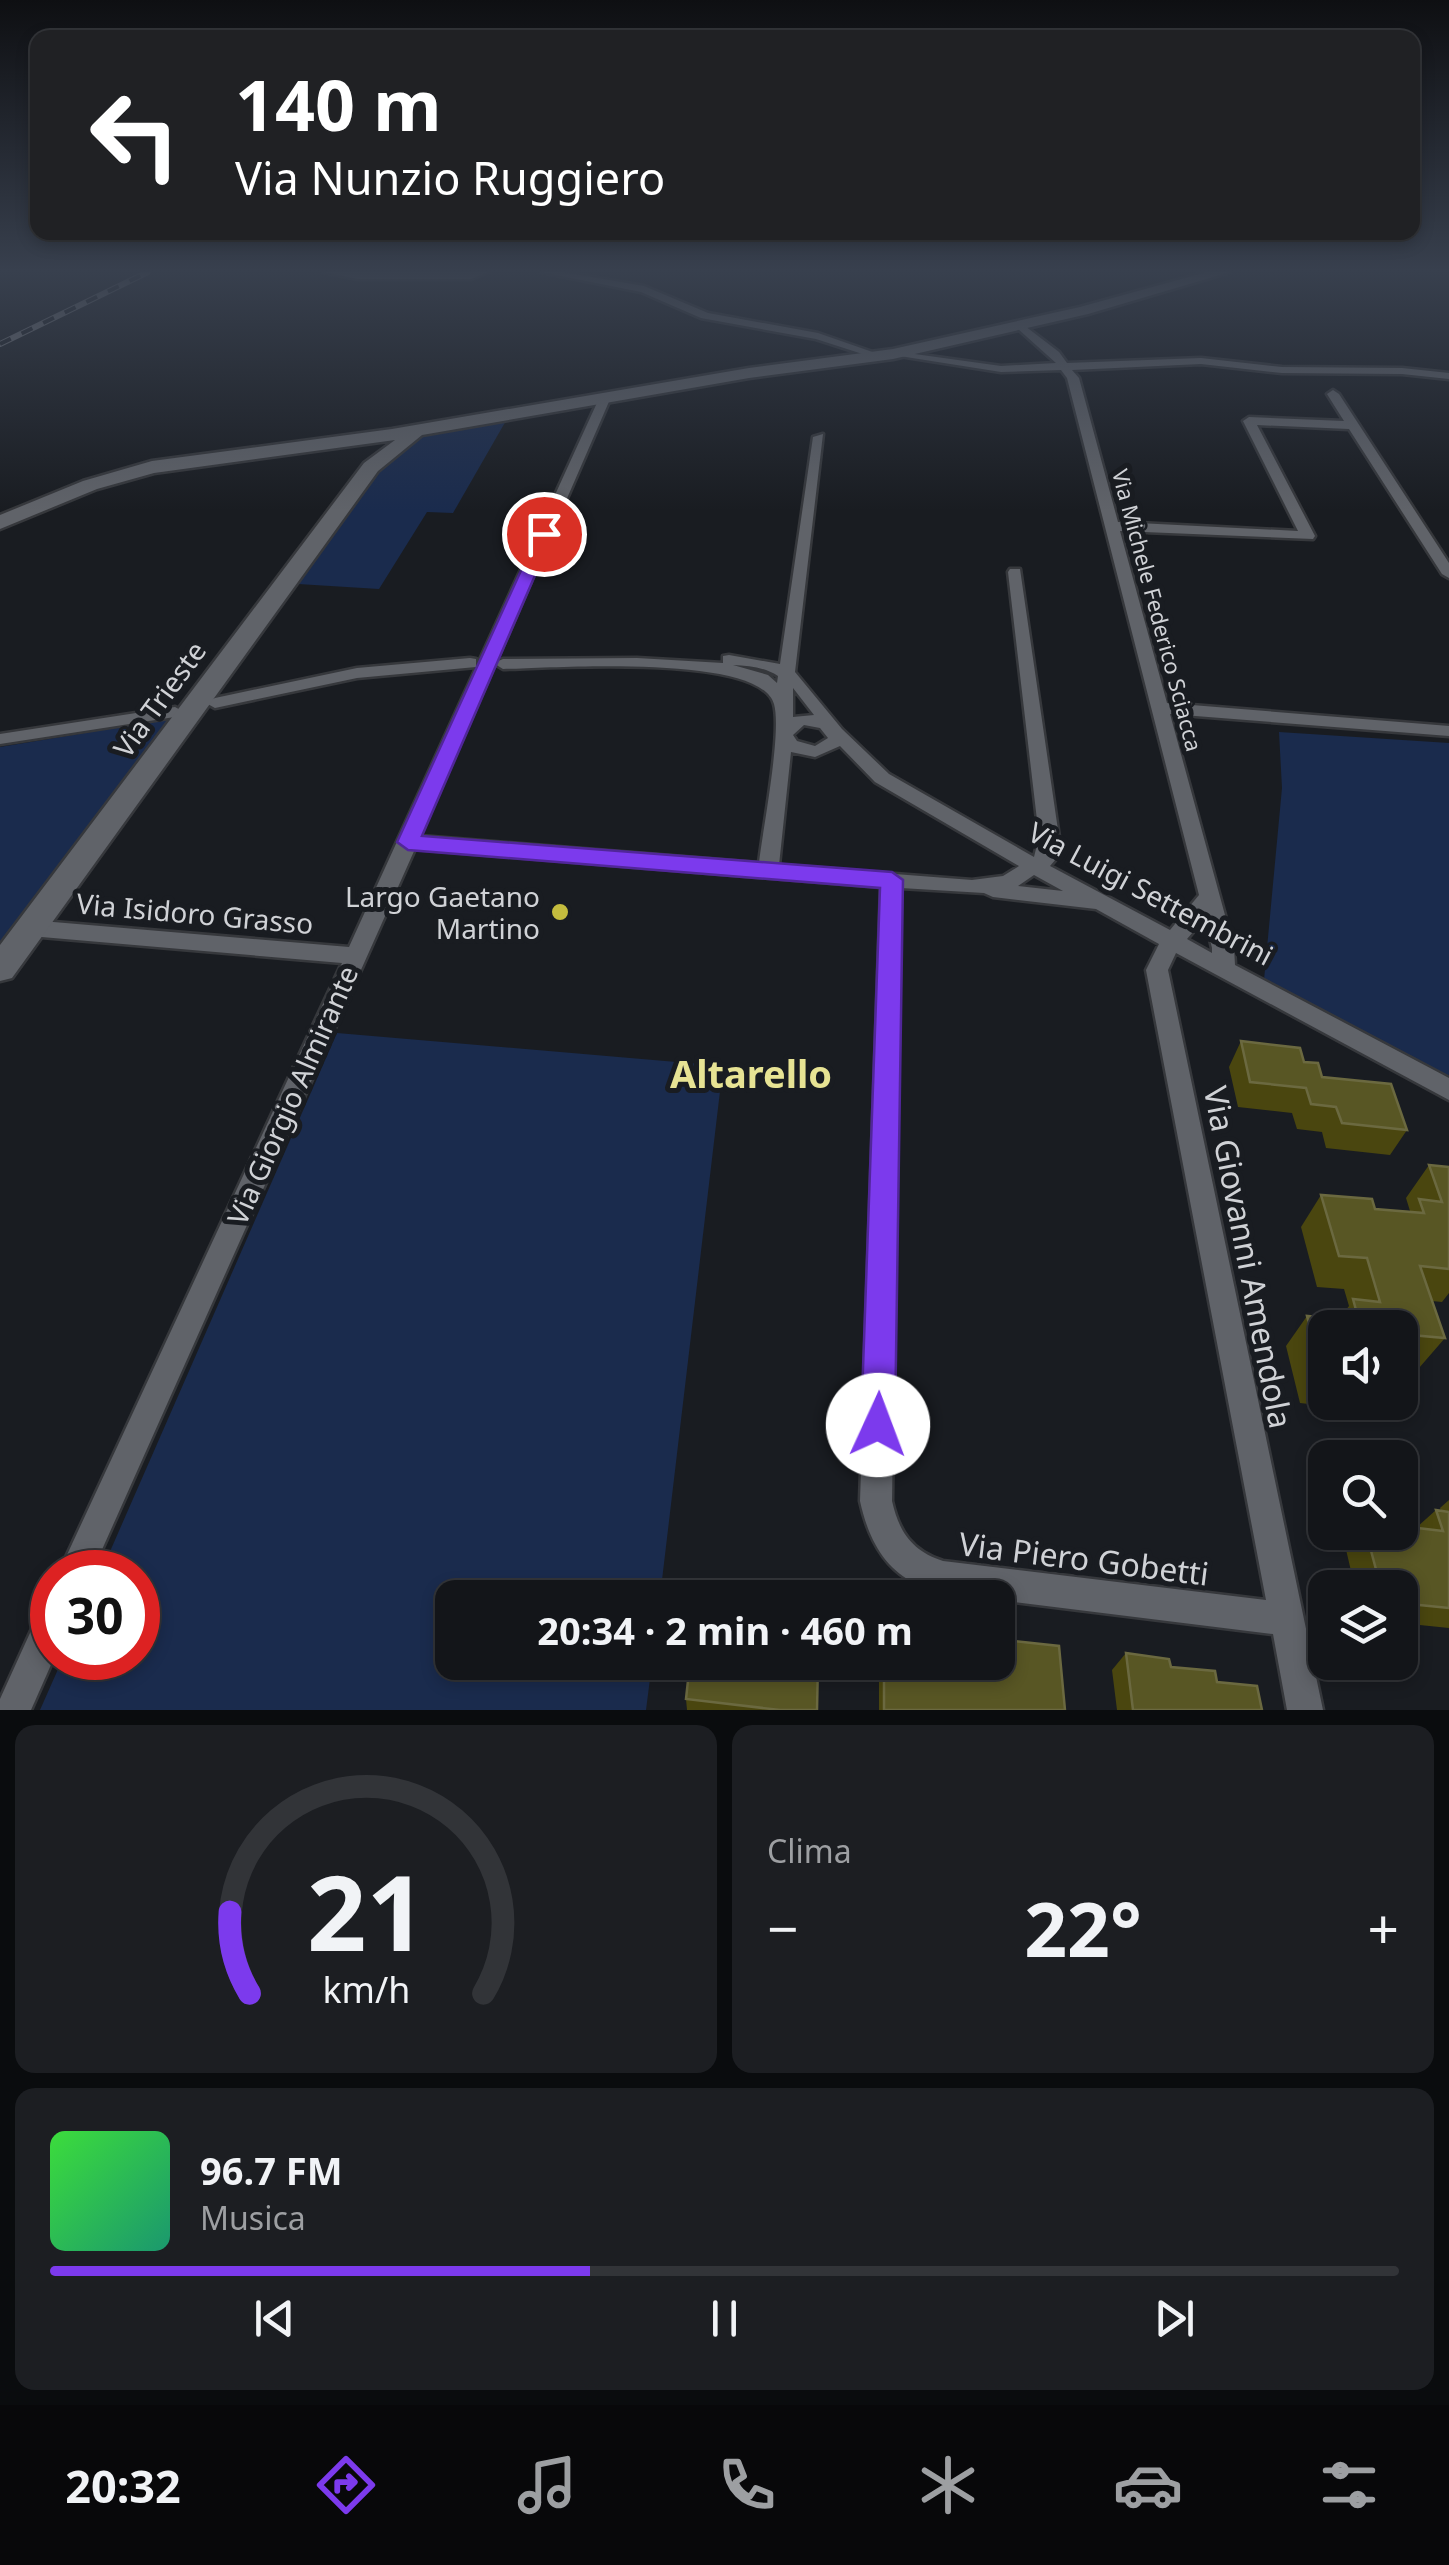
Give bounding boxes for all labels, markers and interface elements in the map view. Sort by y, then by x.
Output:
text: 140 m [235,56,442,152]
icon: left [70,70,200,200]
text: Via Nunzio Ruggiero [235,147,665,208]
street label: Via Michele Federico Sciacca [1106,465,1210,755]
pin [502,492,587,577]
icon: arrive [517,507,572,562]
street label: Via Trieste [104,633,214,765]
street label: Via Luigi Settembrini [1022,812,1280,974]
place label: Largo Gaetano Martino [345,877,540,947]
street label: Via Isidoro Grasso [75,884,315,942]
marker: Largo Gaetano Martino [549,901,571,923]
street label: Via Giorgio Almirante [218,959,366,1231]
district label: Altarello [670,1047,832,1099]
street label: Via Giovanni Amendola [1195,1082,1303,1432]
map controls [1308,1310,1418,1680]
button: sound [1308,1310,1418,1420]
position arrow [826,1373,930,1477]
button: search [1308,1440,1418,1550]
street label: Via Piero Gobetti [957,1521,1211,1595]
speed limit sign: 30 [30,1550,160,1680]
button: layers [1308,1570,1418,1680]
text: 20:34 · 2 min · 460 m [537,1604,913,1656]
text: Clima [767,1829,852,1872]
text: 21 [307,1840,425,1981]
text: 22° [1024,1877,1142,1979]
text: − [767,1890,798,1965]
text: + [1368,1890,1399,1965]
text: km/h [322,1965,410,2013]
text: 96.7 FM [200,2144,342,2196]
text: Musica [200,2196,306,2239]
icon: previous [247,2291,302,2346]
icon: pause [697,2291,752,2346]
icon: next [1147,2291,1202,2346]
icon: directions [311,2450,381,2520]
icon: music [512,2450,582,2520]
icon: phone [712,2450,782,2520]
icon: climate [913,2450,983,2520]
icon: car [1113,2450,1183,2520]
icon: filters [1314,2450,1384,2520]
text: 20:32 [65,2455,181,2516]

